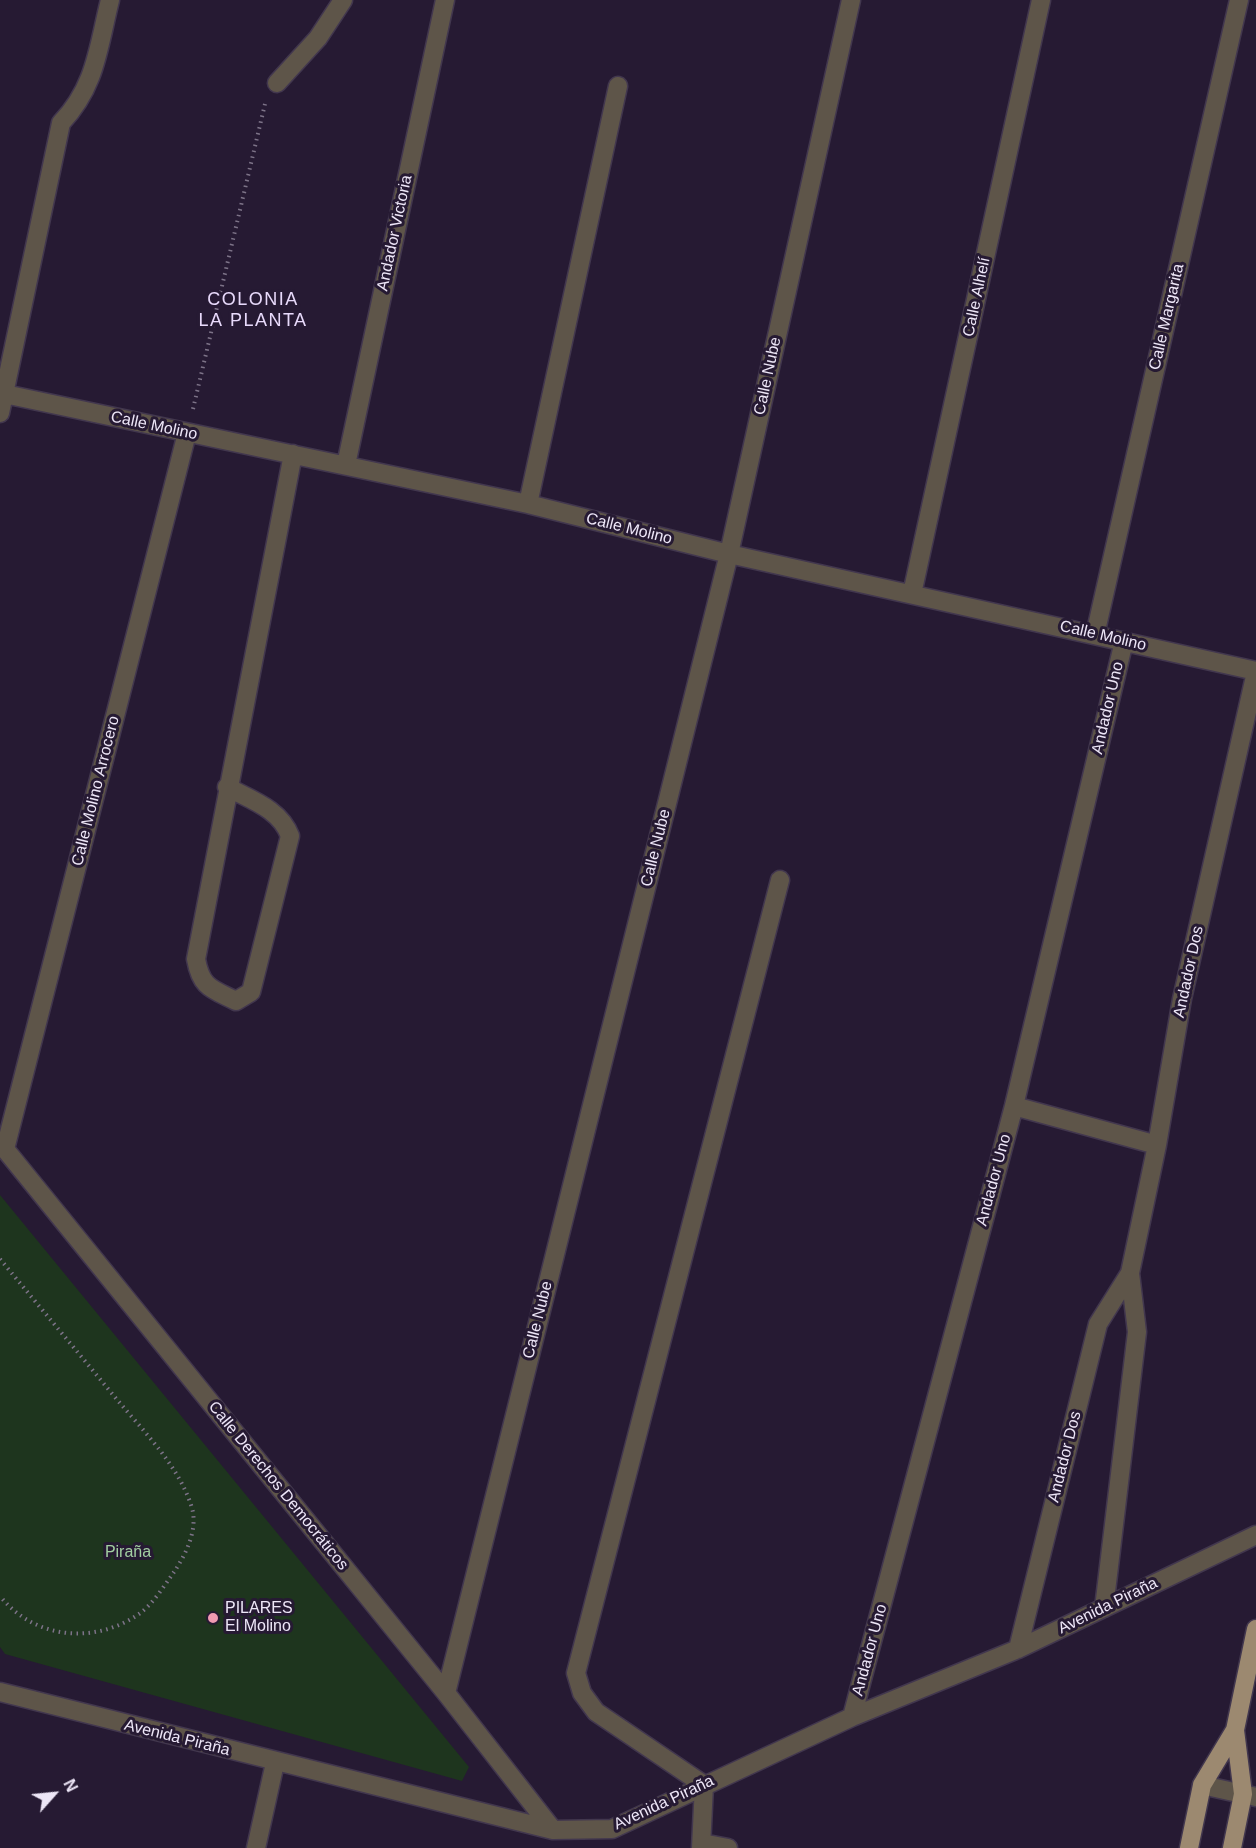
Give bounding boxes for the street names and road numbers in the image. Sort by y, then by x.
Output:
street label: Andador Victoria [373,173,417,293]
street label: Calle Alhelí [959,255,995,339]
street label: Calle Margarita [1145,262,1189,372]
street label: Calle Nube [750,335,786,417]
street label: Calle Molino [109,407,199,445]
street label: Calle Molino [584,509,674,549]
street label: Calle Molino [1058,617,1148,655]
street label: Andador Uno [1088,660,1128,756]
street label: Calle Molino Arrocero [68,714,124,868]
street label: Calle Nube [637,807,675,889]
street label: Andador Dos [1170,924,1208,1020]
street label: Andador Uno [973,1132,1015,1228]
street label: Calle Nube [519,1279,557,1361]
street label: Calle Derechos Democráticos [204,1398,352,1574]
street label: Andador Dos [1044,1409,1086,1505]
street label: Avenida Piraña [1055,1574,1161,1638]
street label: Andador Uno [849,1602,891,1698]
street label: Avenida Piraña [122,1716,232,1760]
street label: Avenida Piraña [611,1771,717,1835]

